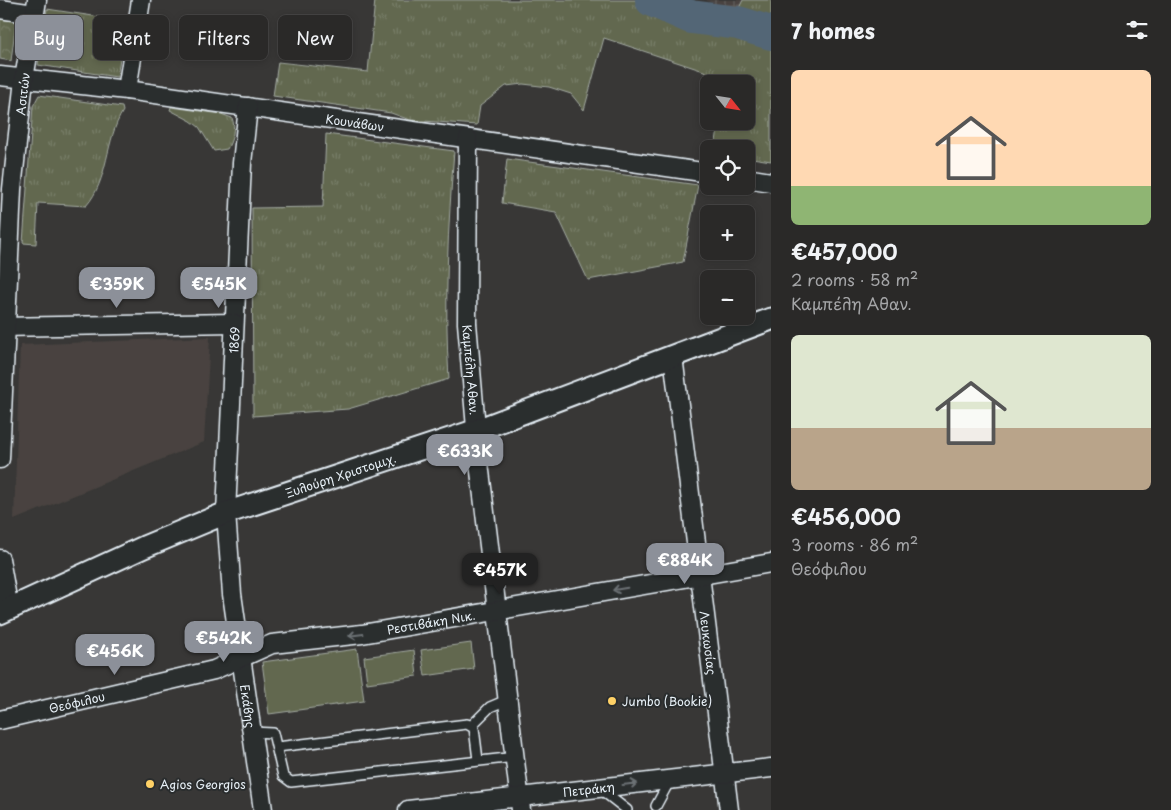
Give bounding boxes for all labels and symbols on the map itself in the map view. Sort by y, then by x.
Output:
street label: Ασιτών [11,71,34,116]
north arrow [700,75,755,130]
street label: Κουνάβων [325,109,385,136]
pin: €359K [82,266,152,309]
pin: €545K [184,266,254,309]
street label: Καμπέλη Αθαν. [458,324,484,416]
street label: 1869 [224,326,244,354]
pin: €633K [430,434,500,476]
street label: Ξυλούρη Χριστομιχ. [283,448,398,502]
pin: €884K [650,542,720,585]
pin: €457K [465,552,535,595]
one-way arrow [612,585,628,595]
street label: Ρεστιβάκη Νικ. [386,606,477,639]
street label: Λευκωσίας [696,610,721,676]
pin: €542K [189,620,259,663]
one-way arrow [348,630,364,640]
pin: €456K [80,634,150,676]
street label: Εκάβης [236,683,260,729]
street label: Θεόφιλου [47,687,107,717]
place label: Jumbo (Bookie) [622,692,712,710]
marker: Jumbo (Bookie) [606,695,618,707]
place label: Agios Georgios [160,775,246,793]
street label: Πετράκη [562,777,616,801]
marker: Agios Georgios [144,778,156,790]
one-way arrow [622,779,638,789]

